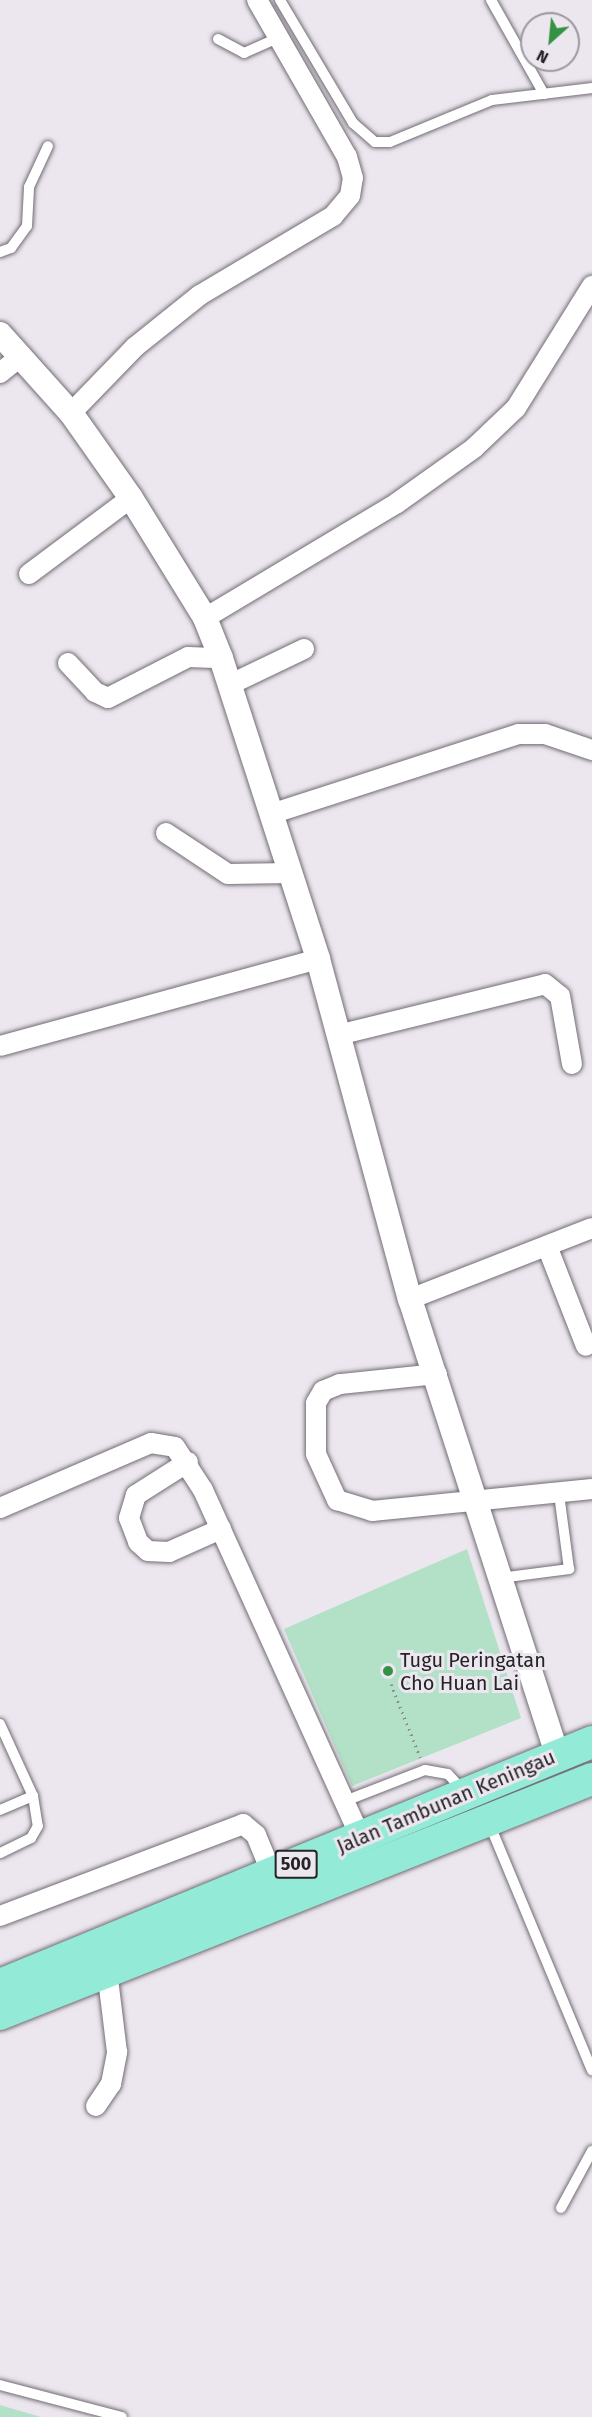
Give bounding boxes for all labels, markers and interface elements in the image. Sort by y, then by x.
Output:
north arrow [520,12,580,72]
text: N [533,46,552,68]
place label: Tugu Peringatan Cho Huan Lai [400,1648,546,1695]
marker: Tugu Peringatan Cho Huan Lai [381,1664,395,1678]
street label: Jalan Tambunan Keningau [333,1745,559,1859]
road number: 500 [274,1849,318,1879]

